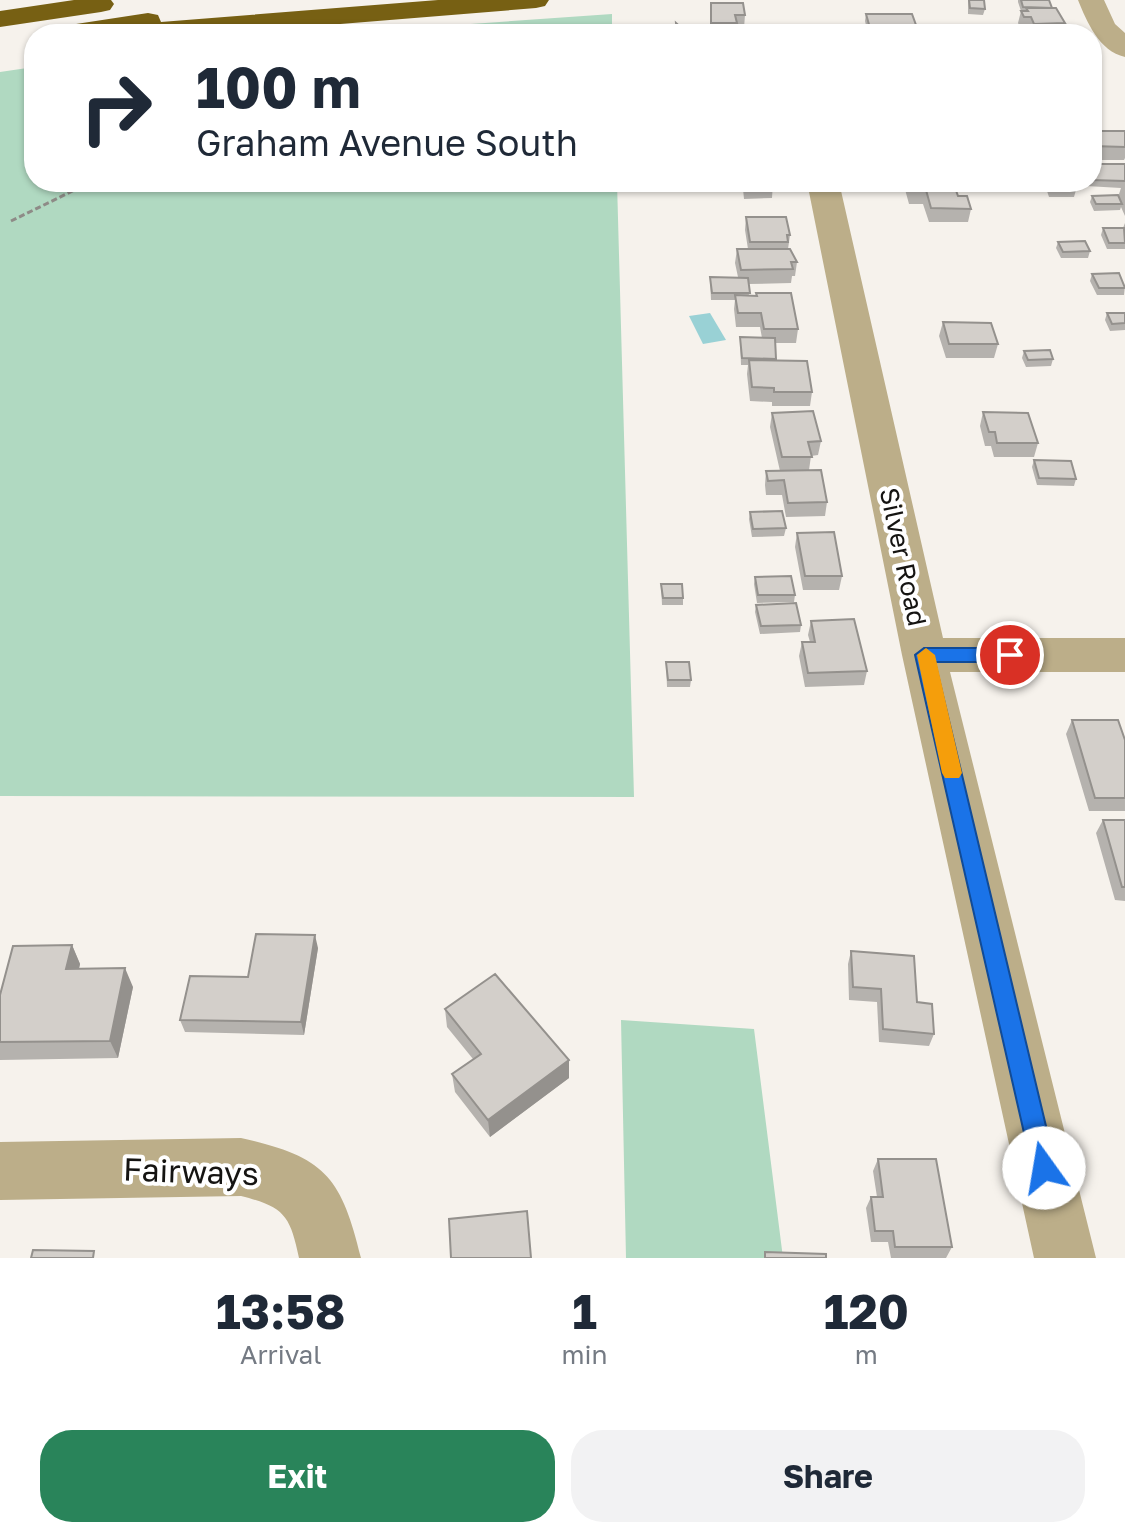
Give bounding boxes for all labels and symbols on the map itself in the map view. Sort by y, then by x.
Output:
street label: Silver Road [874,485,933,629]
pin [976,621,1044,689]
position arrow [1002,1126,1086,1210]
street label: Fairways [123,1150,260,1192]

